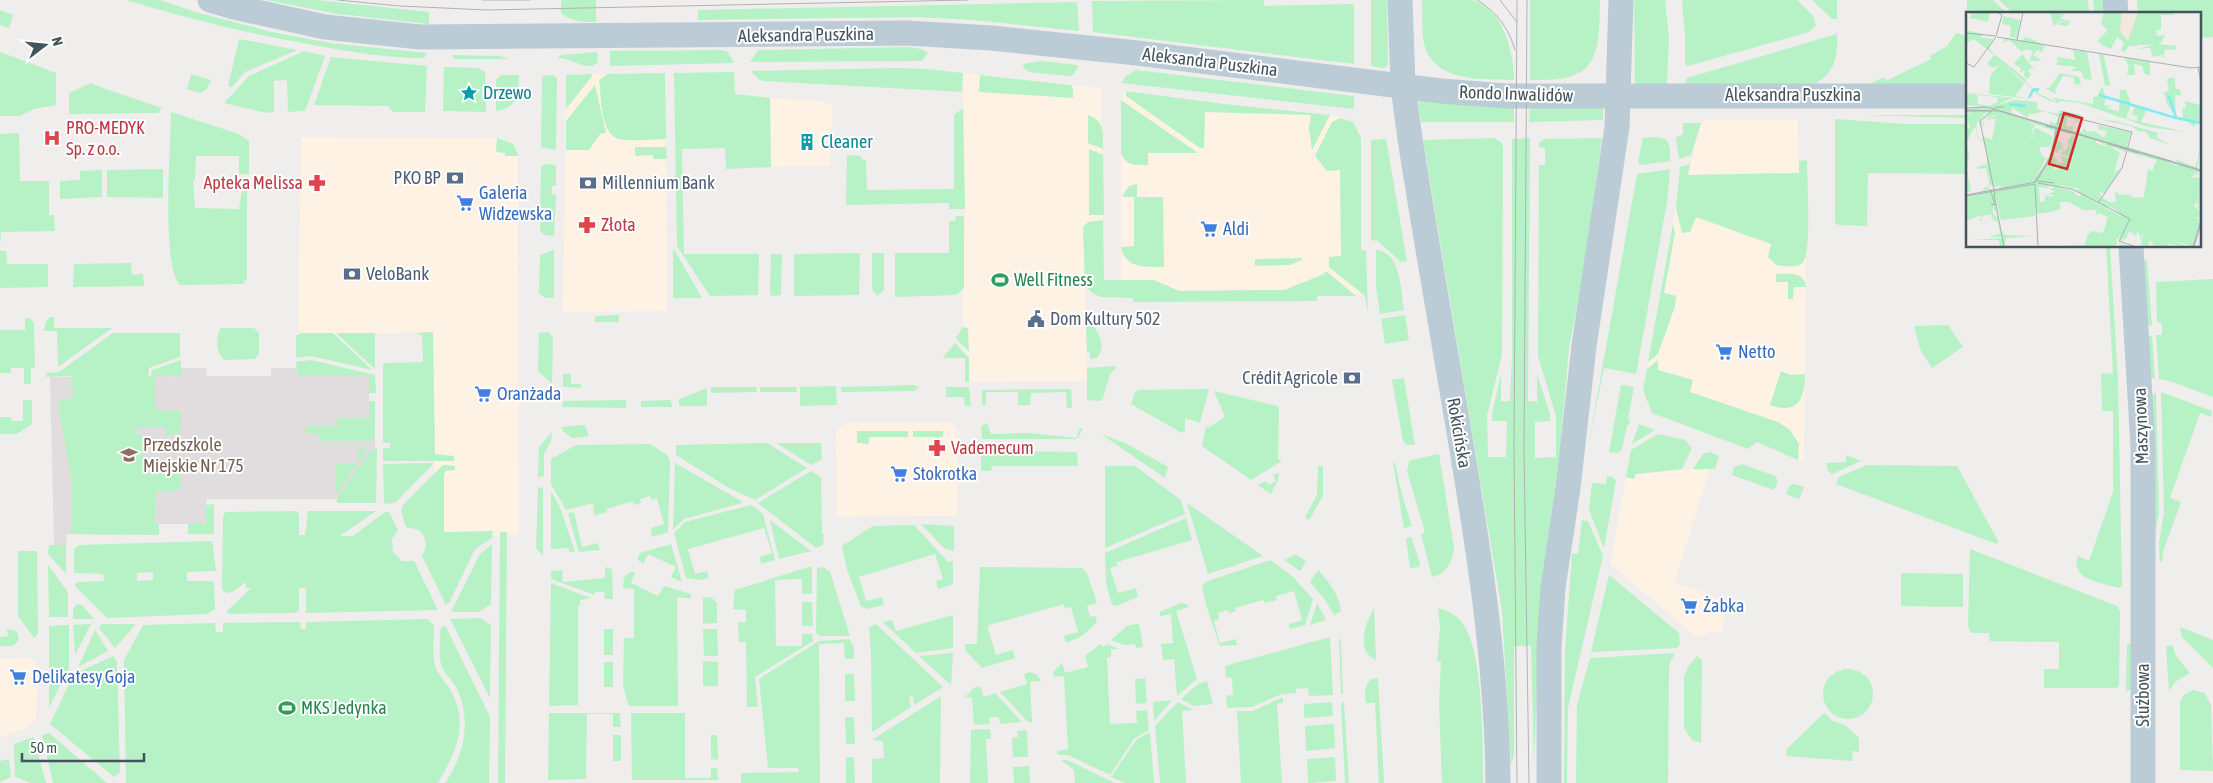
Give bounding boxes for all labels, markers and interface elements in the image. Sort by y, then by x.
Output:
inset map [1966,12,2200,248]
north arrow [20,20,70,70]
street label: Aleksandra Puszkina [738,23,874,46]
text: N [49,35,66,48]
street label: Aleksandra Puszkina [1141,43,1279,80]
street label: Rondo Inwalidów [1458,81,1574,106]
place label: Drzewo [483,82,532,103]
place icon: Drzewo [459,83,479,103]
street label: Aleksandra Puszkina [1725,84,1861,105]
place label: PRO-MEDYK Sp. z o.o. [66,117,145,159]
hospital icon: PRO-MEDYK Sp. z o.o. [42,128,62,148]
place label: Cleaner [821,131,873,152]
building icon: Cleaner [797,132,817,152]
place label: PKO BP [394,167,441,188]
bank icon: PKO BP [445,168,465,188]
place label: Apteka Melissa [203,172,303,193]
place label: Millennium Bank [602,172,715,193]
pharmacy icon: Apteka Melissa [307,173,327,193]
bank icon: Millennium Bank [578,173,598,193]
place label: Galeria Widzewska [479,182,552,224]
supermarket icon: Galeria Widzewska [455,193,475,213]
place label: Złota [601,214,636,235]
pharmacy icon: Złota [577,215,597,235]
place label: Aldi [1223,218,1249,239]
supermarket icon: Aldi [1199,219,1219,239]
place label: VeloBank [366,263,429,284]
bank icon: VeloBank [342,264,362,284]
place label: Well Fitness [1014,269,1093,290]
sports icon: Well Fitness [990,270,1010,290]
place label: Dom Kultury 502 [1050,308,1161,329]
public building icon: Dom Kultury 502 [1026,309,1046,329]
place label: Netto [1738,341,1775,362]
supermarket icon: Netto [1714,342,1734,362]
place label: Crédit Agricole [1242,367,1338,388]
bank icon: Crédit Agricole [1342,368,1362,388]
place label: Oranżada [497,383,561,404]
supermarket icon: Oranżada [473,384,493,404]
street label: Maszynowa [2129,387,2152,465]
street label: Rokicińska [1443,396,1476,470]
place label: Przedszkole Miejskie Nr 175 [143,434,244,476]
place label: Vademecum [951,437,1034,458]
pharmacy icon: Vademecum [927,438,947,458]
school or university icon: Przedszkole Miejskie Nr 175 [119,445,139,465]
place label: Stokrotka [913,463,977,484]
supermarket icon: Stokrotka [889,464,909,484]
place label: Żabka [1703,595,1744,616]
supermarket icon: Żabka [1679,596,1699,616]
street label: Służbowa [2132,663,2153,727]
place label: Delikatesy Goja [32,666,135,687]
supermarket icon: Delikatesy Goja [8,667,28,687]
place label: MKS Jedynka [301,697,387,718]
sports icon: MKS Jedynka [277,698,297,718]
scale bar [22,730,145,762]
text: 50 m [30,739,57,756]

